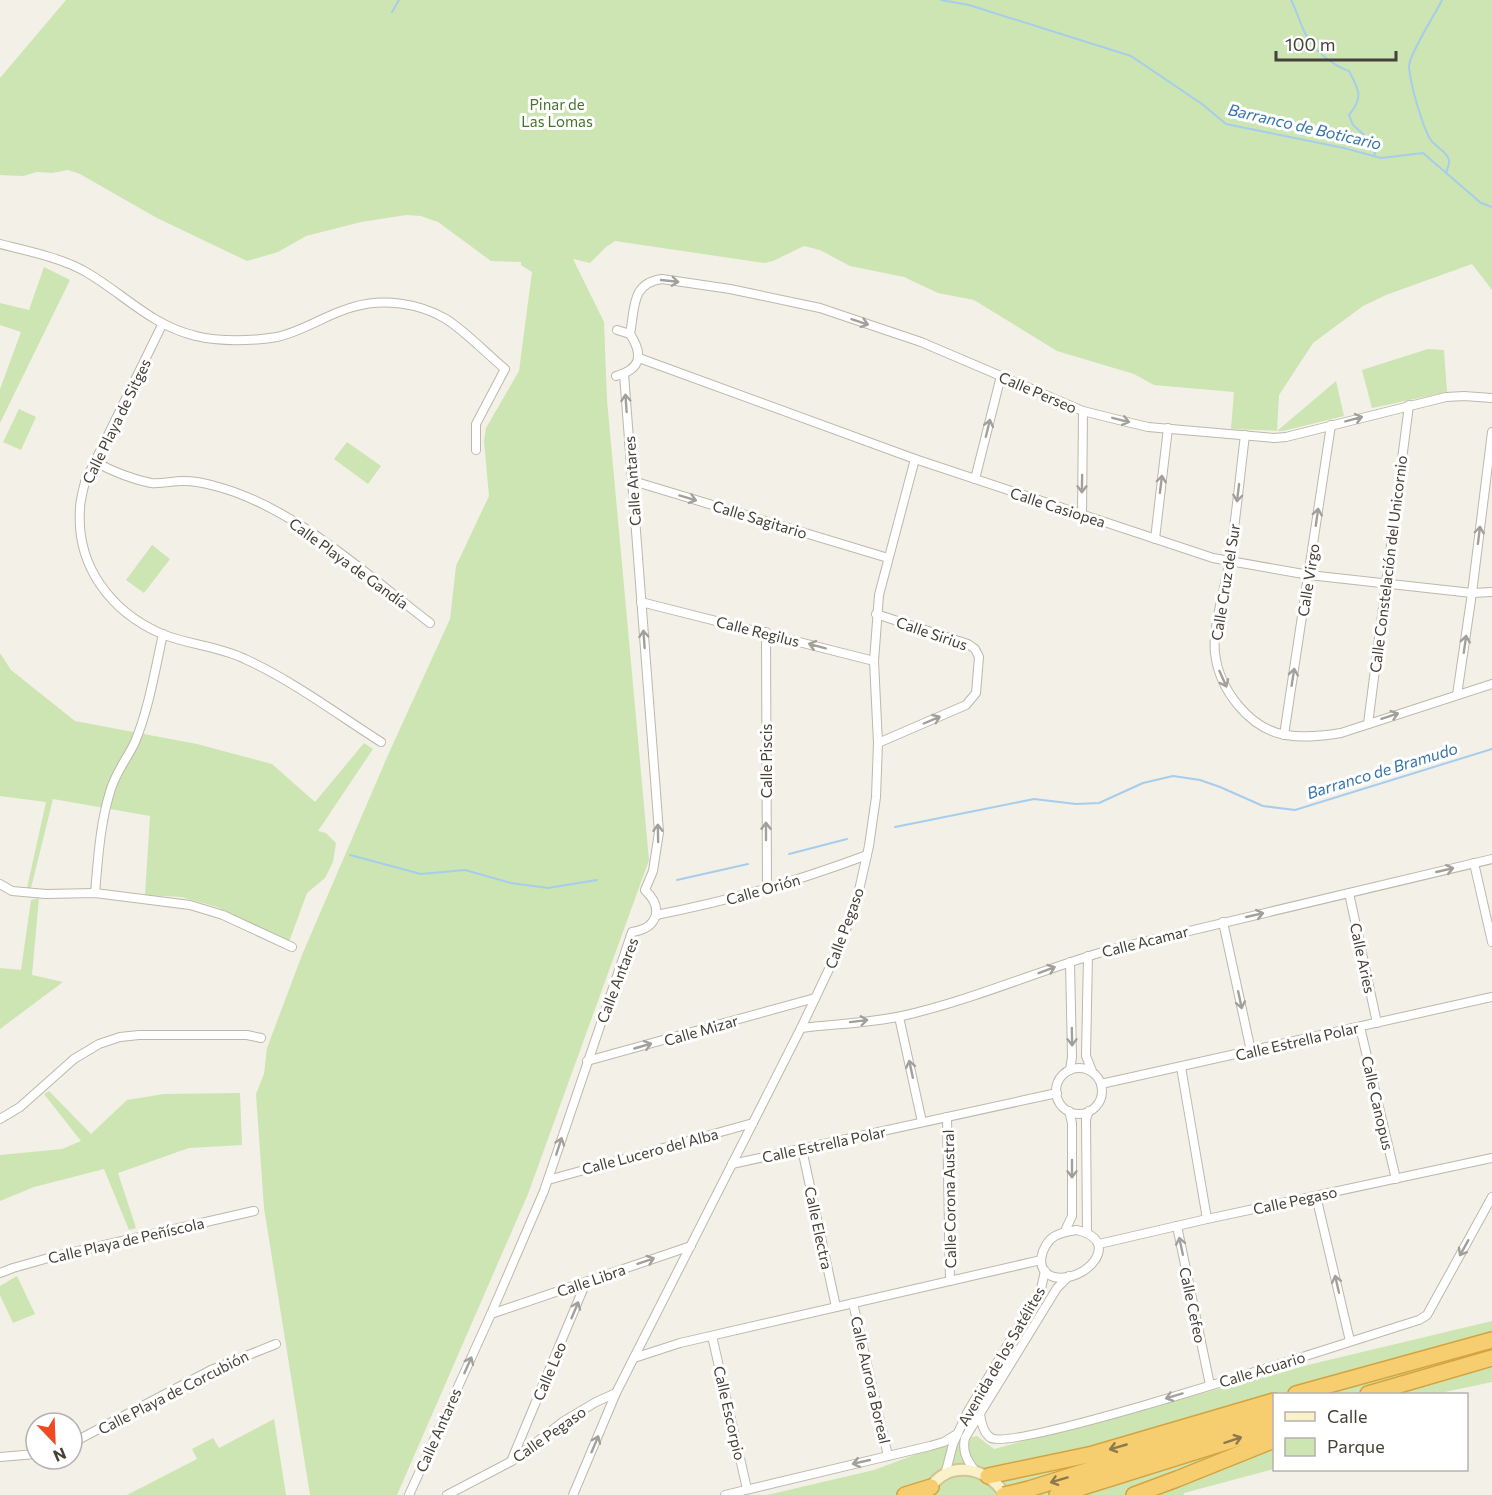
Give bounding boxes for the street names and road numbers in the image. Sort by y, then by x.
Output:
street label: Calle Playa de Sitges [78,355,154,486]
street label: Calle Perseo [996,367,1080,417]
street label: Calle Antares [620,435,644,526]
street label: Calle Constelación del Unicornio [1366,454,1410,674]
street label: Calle Casiopea [1008,483,1108,531]
street label: Calle Sagitario [711,496,809,542]
street label: Calle Playa de Gandía [286,514,412,612]
street label: Calle Cruz del Sur [1207,522,1243,642]
street label: Calle Virgo [1293,542,1323,618]
street label: Calle Regilus [715,612,802,650]
street label: Calle Sirius [894,612,970,654]
street label: Calle Piscis [757,723,775,798]
street label: Calle Orión [724,870,802,908]
street label: Calle Pegaso [821,885,867,971]
street label: Calle Aries [1347,921,1379,995]
street label: Calle Acamar [1100,922,1190,960]
street label: Calle Antares [592,935,642,1025]
street label: Calle Mizar [662,1011,740,1049]
street label: Calle Estrella Polar [1234,1018,1360,1064]
street label: Calle Canopus [1358,1054,1398,1152]
street label: Calle Estrella Polar [760,1122,888,1166]
street label: Calle Lucero del Alba [580,1124,720,1178]
street label: Calle Corona Austral [939,1129,959,1269]
street label: Calle Pegaso [1251,1182,1339,1218]
street label: Calle Electra [801,1185,837,1271]
street label: Calle Playa de Peñíscola [46,1213,206,1267]
street label: Calle Libra [554,1260,628,1300]
street label: Calle Cefeo [1176,1265,1210,1345]
street label: Avenida de los Satélites [954,1283,1048,1429]
street label: Calle Aurora Boreal [848,1314,894,1446]
street label: Calle Leo [529,1339,569,1403]
street label: Calle Playa de Corcubión [95,1346,251,1438]
street label: Calle Acuario [1217,1347,1307,1391]
street label: Calle Escorpio [710,1364,750,1462]
street label: Calle Antares [411,1385,465,1475]
street label: Calle Pegaso [509,1402,589,1466]

